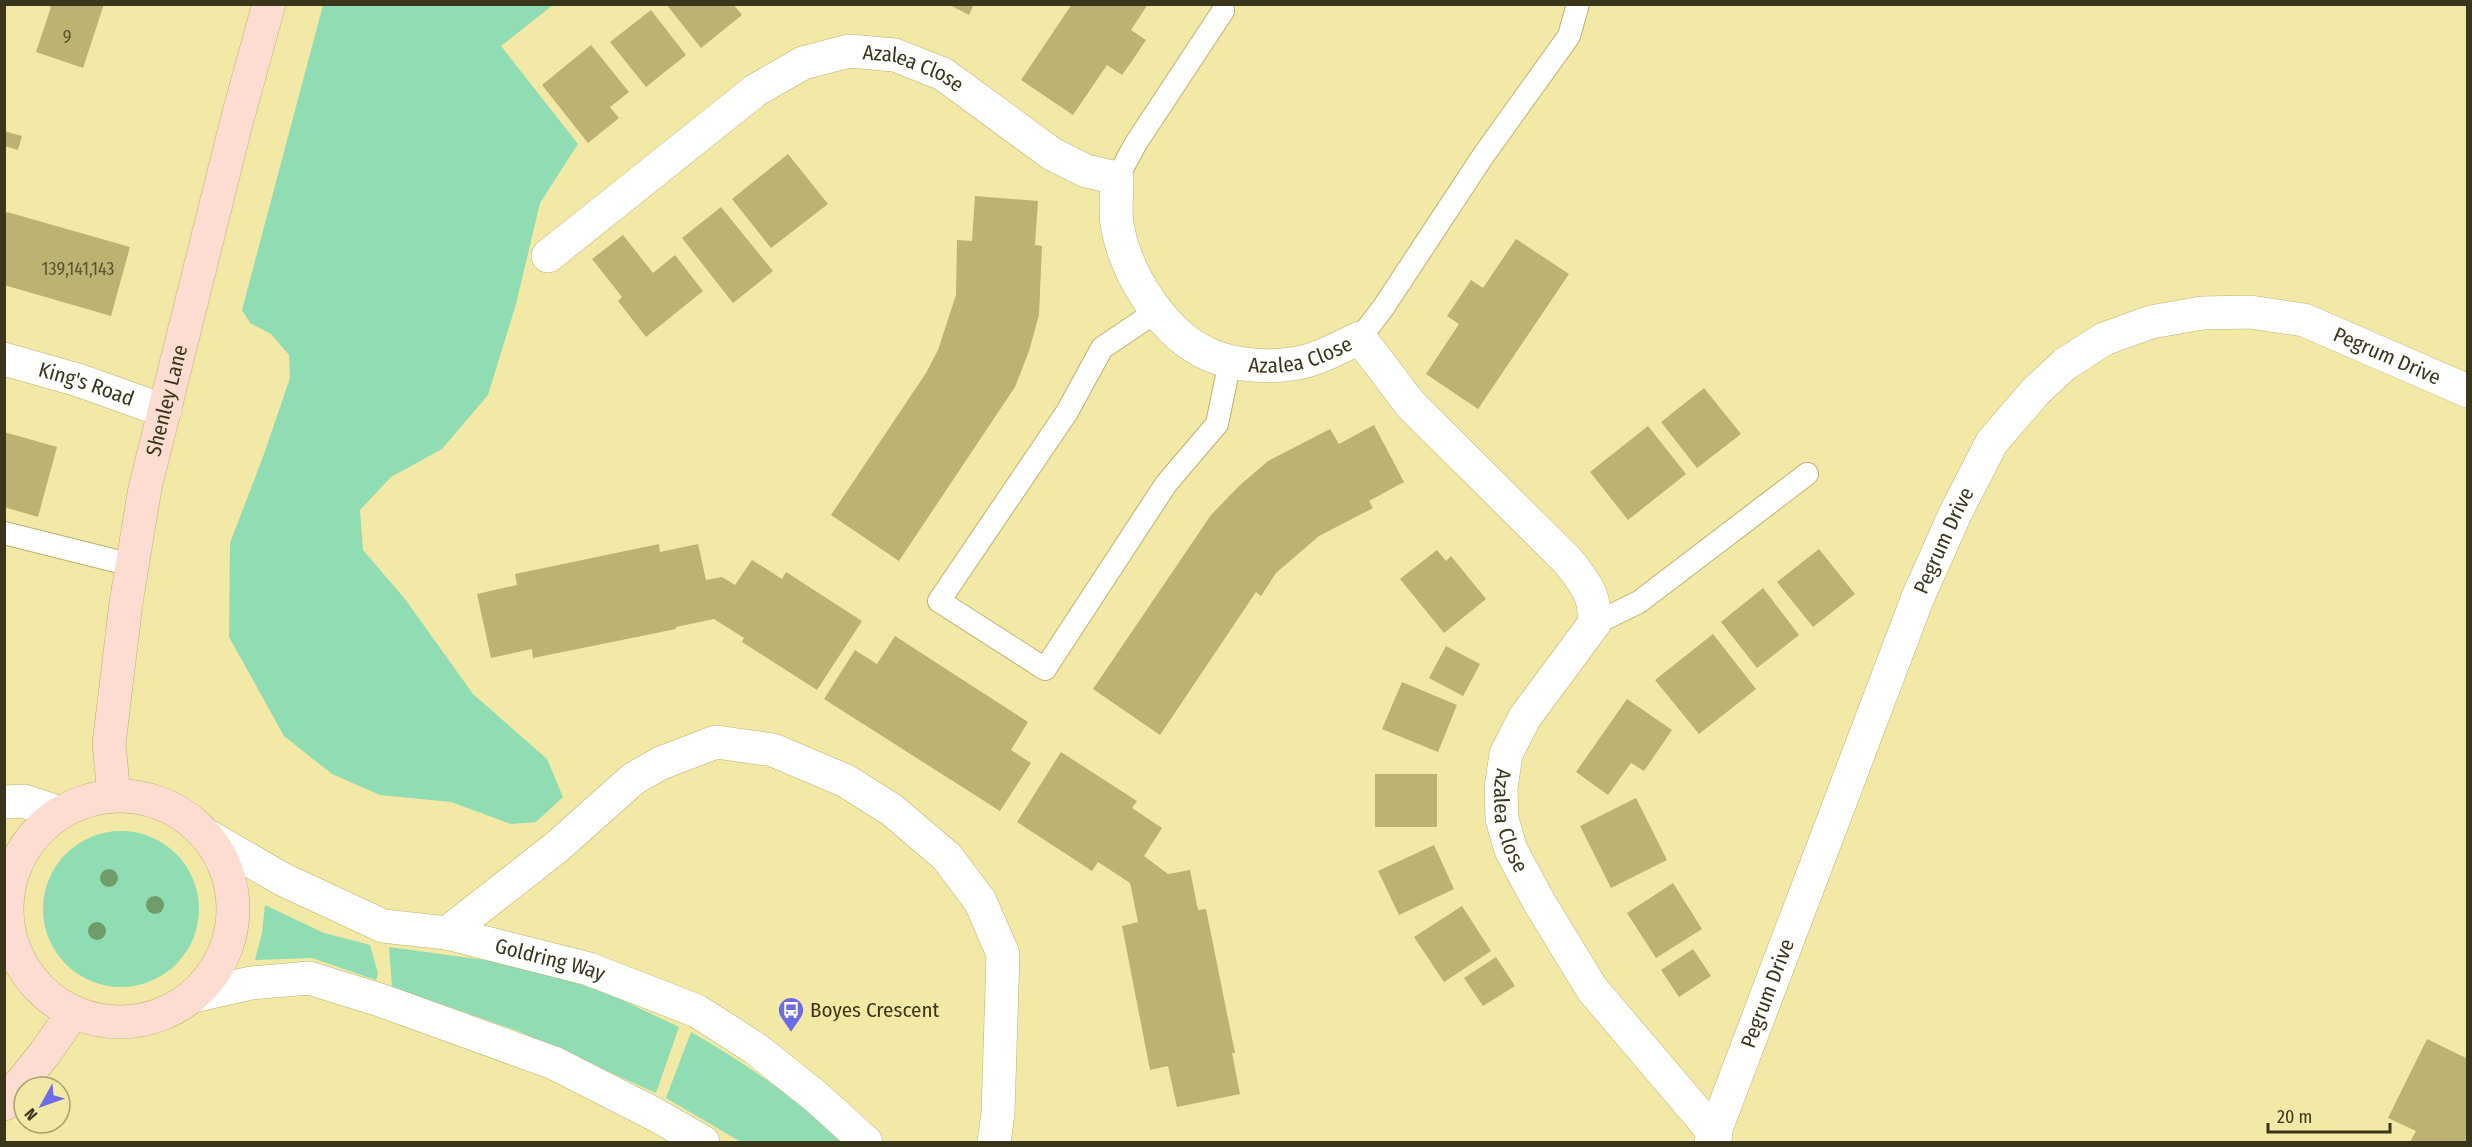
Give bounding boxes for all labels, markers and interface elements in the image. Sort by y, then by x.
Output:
house number: 9 [63,26,71,48]
street label: Azalea Close [862,39,969,98]
house number: 139,141,143 [42,258,115,280]
street label: Pegrum Drive [2329,321,2445,391]
street label: Azalea Close [1247,331,1356,379]
street label: Shenley Lane [140,342,193,459]
street label: King's Road [36,356,137,412]
street label: Pegrum Drive [1908,483,1980,598]
street label: Azalea Close [1488,767,1534,877]
street label: Goldring Way [492,933,610,987]
street label: Pegrum Drive [1735,935,1800,1052]
bus stop icon: Boyes Crescent [776,995,806,1033]
place label: Boyes Crescent [810,997,939,1023]
north arrow [12,1075,72,1135]
scale bar [2268,1096,2390,1134]
text: N [21,1105,41,1124]
text: 20 m [2277,1106,2312,1128]

